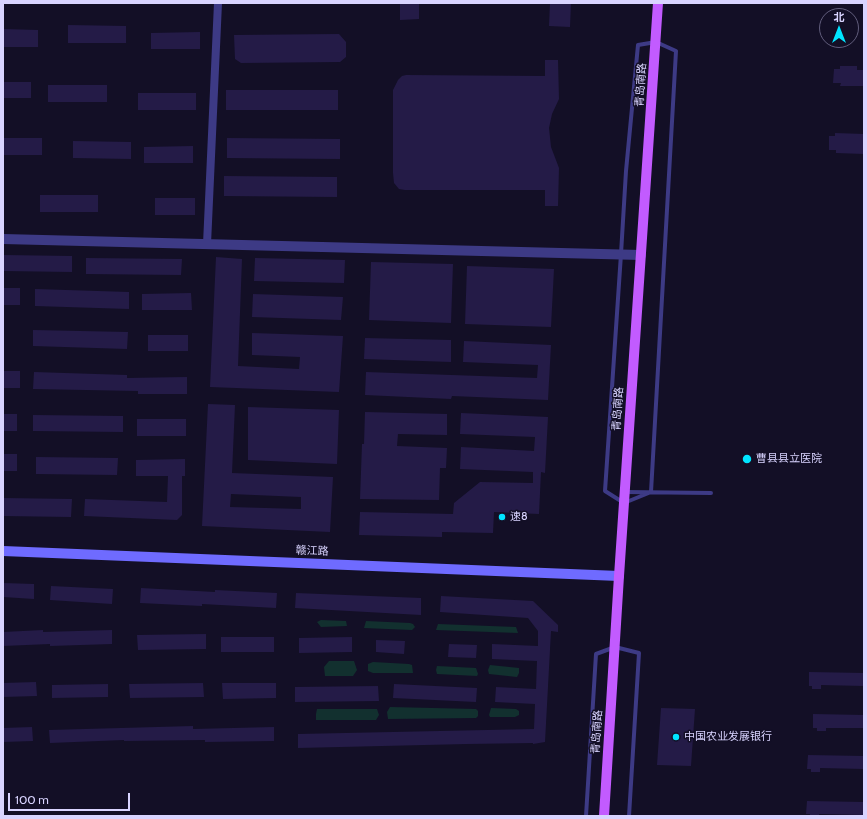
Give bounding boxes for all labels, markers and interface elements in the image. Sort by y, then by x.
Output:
north arrow [819,8,859,48]
text: 北 [834,10,845,24]
street label: 青岛南路 [633,63,649,107]
street label: 青岛南路 [610,387,626,431]
place label: 曹县县立医院 [756,452,822,466]
marker: 曹县县立医院 [741,453,753,465]
place label: 速8 [510,510,528,524]
marker: 速8 [497,512,507,522]
street label: 赣江路 [295,544,329,558]
street label: 青岛南路 [589,710,605,754]
place label: 中国农业发展银行 [684,730,772,744]
marker: 中国农业发展银行 [671,732,681,742]
scale bar [10,785,132,811]
text: 100 m [15,792,49,807]

